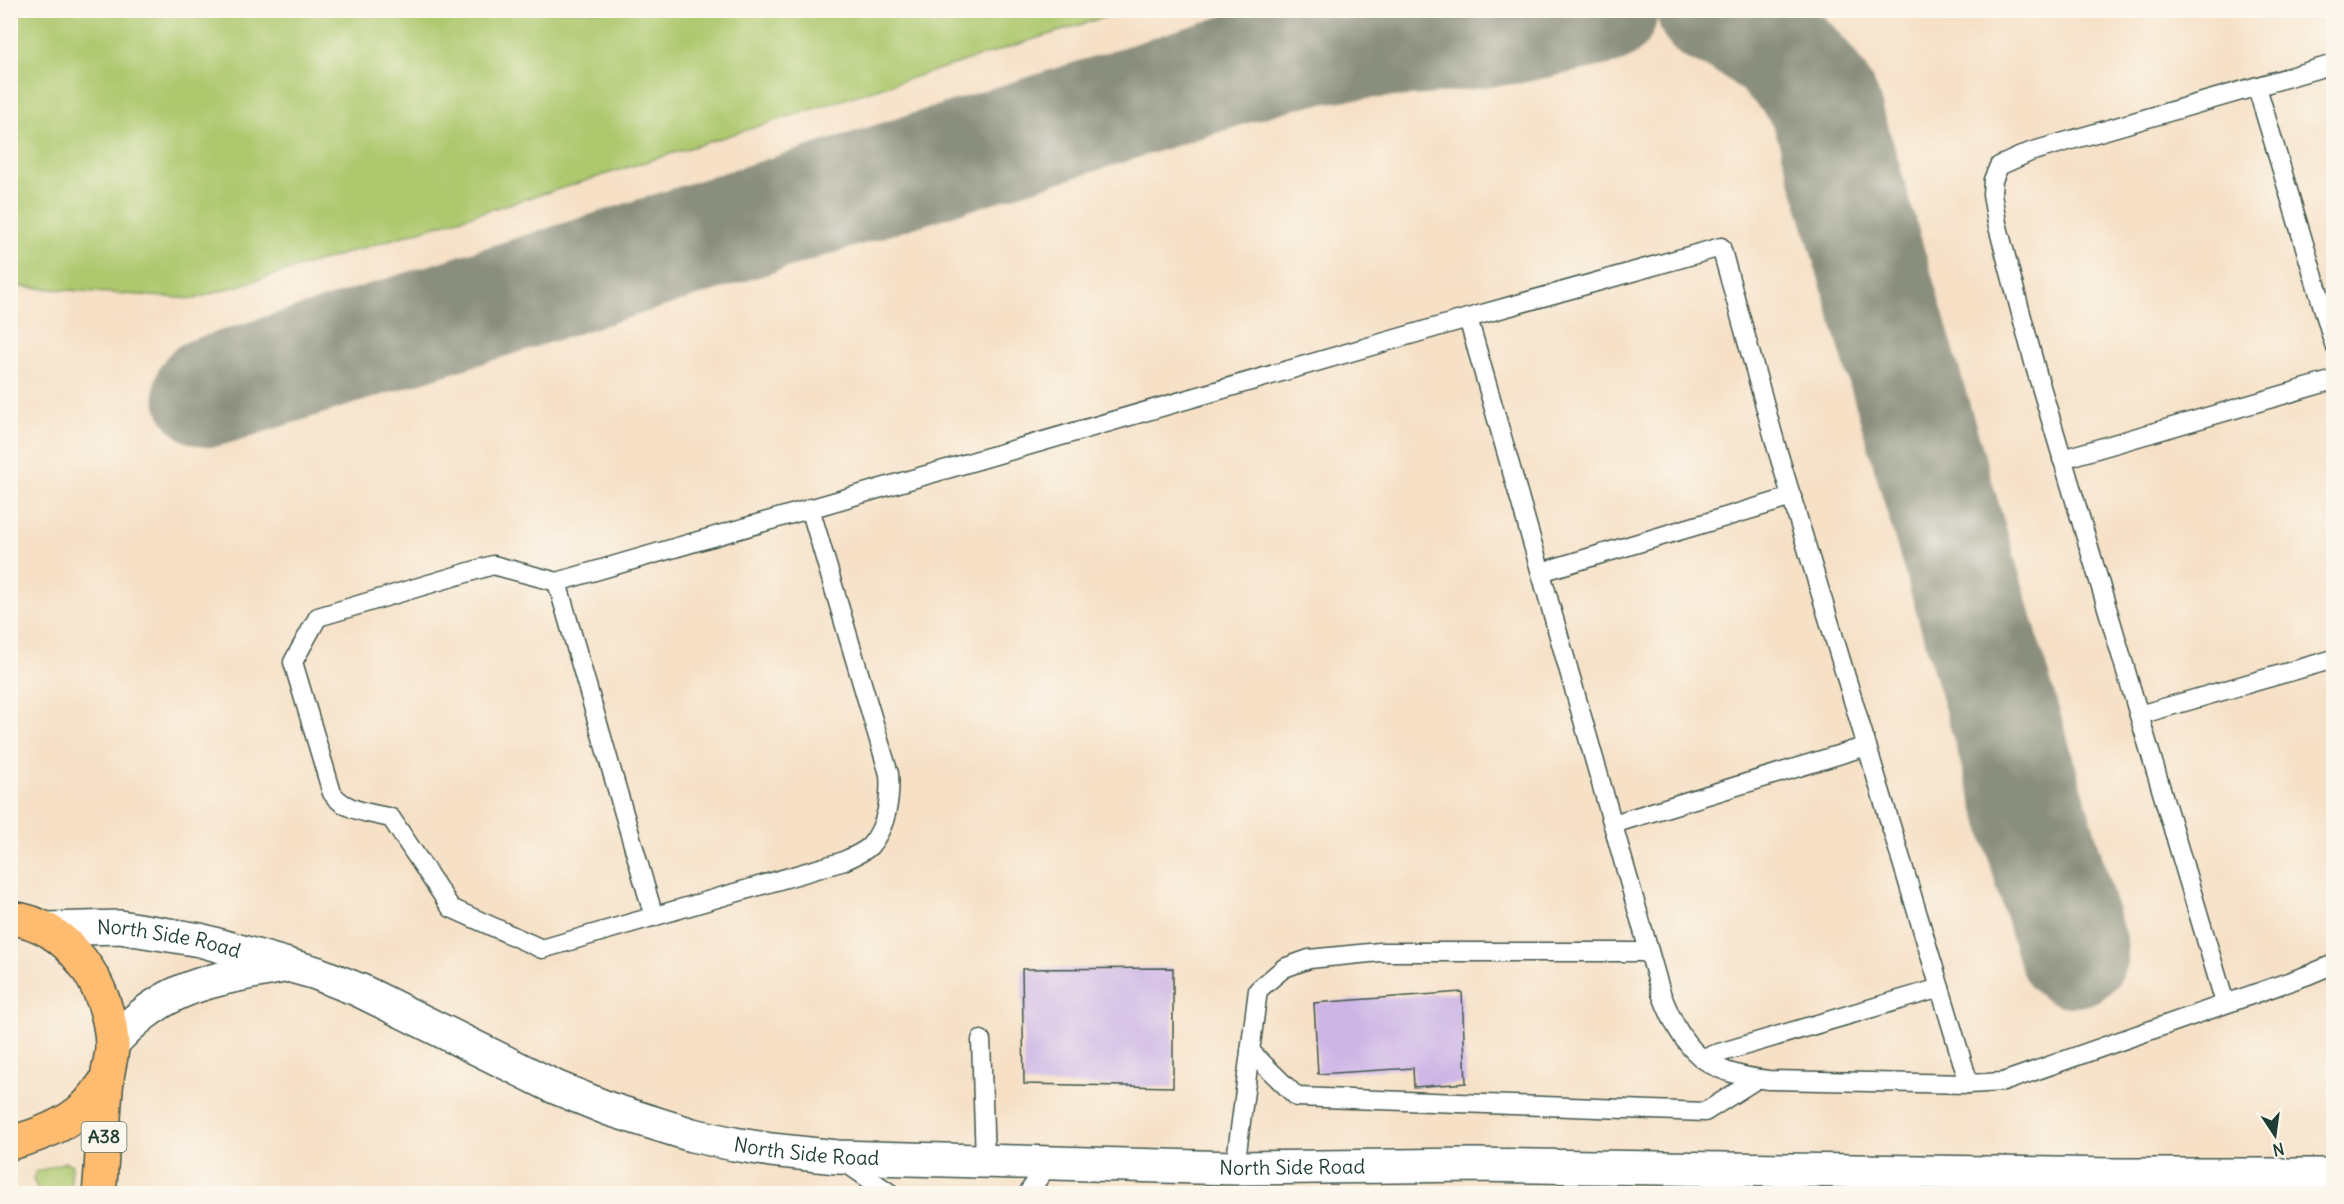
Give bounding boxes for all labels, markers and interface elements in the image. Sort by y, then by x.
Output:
street label: North Side Road [97,914,244,963]
north arrow [2245,1105,2305,1165]
road number: A38 [82,1122,126,1152]
street label: North Side Road [732,1131,880,1170]
text: N [2271,1139,2286,1161]
street label: North Side Road [1219,1153,1365,1180]

